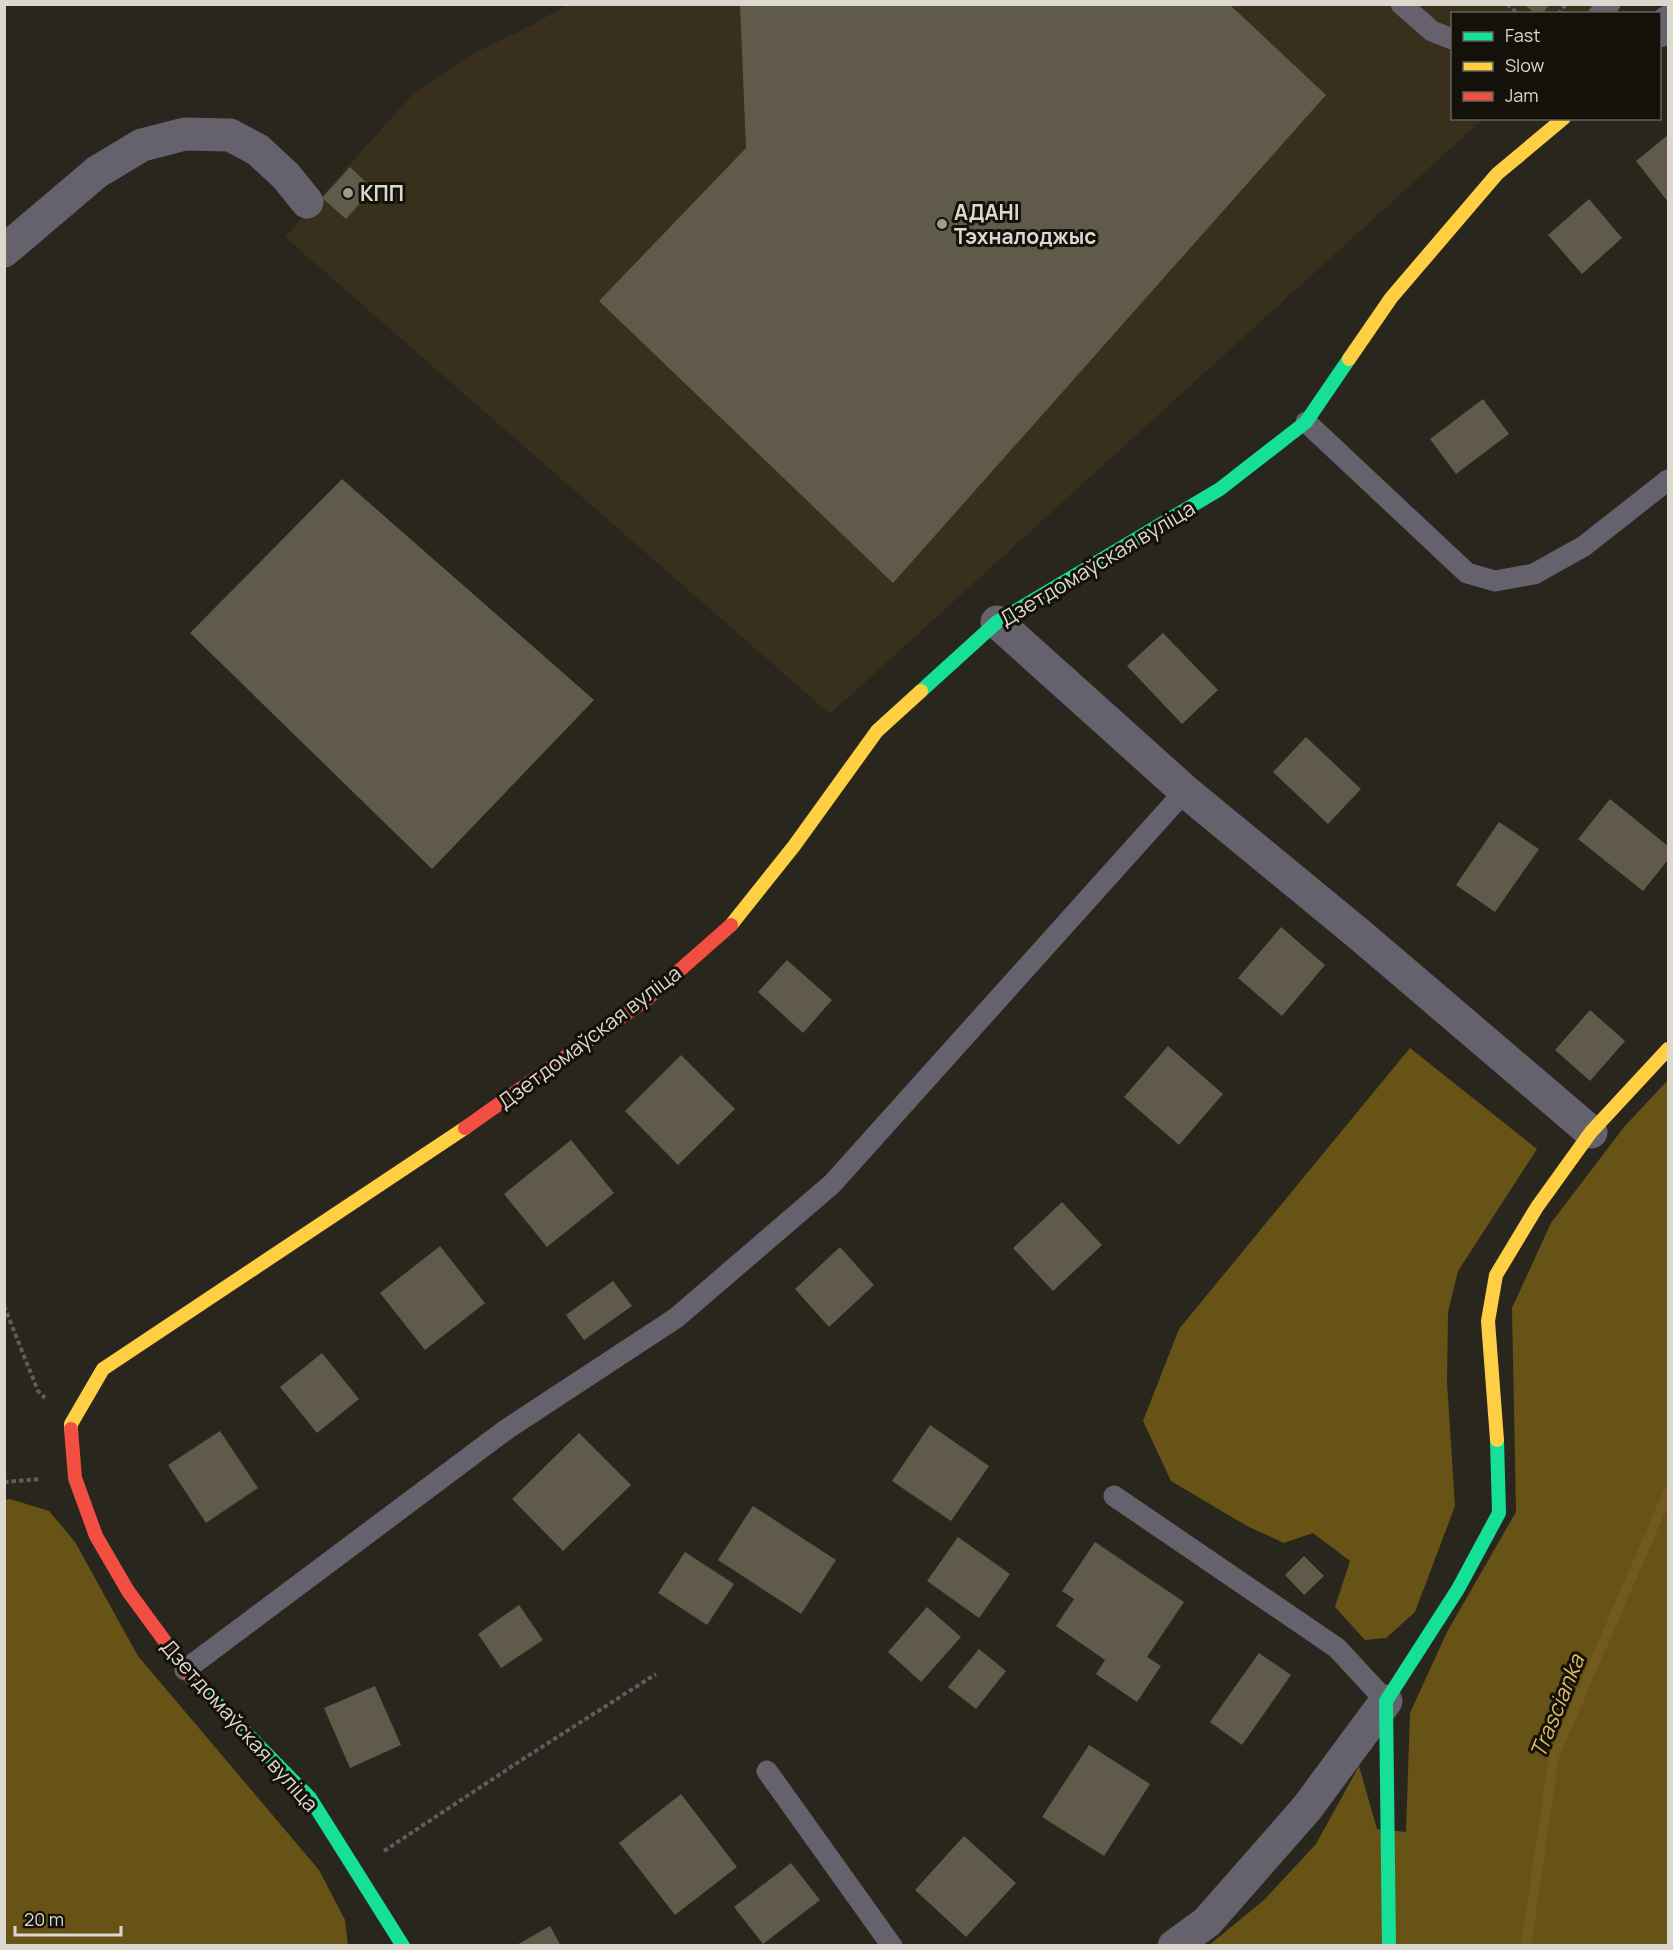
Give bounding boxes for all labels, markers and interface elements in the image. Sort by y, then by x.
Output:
legend [1451,12,1661,120]
text: Fast [1505,23,1540,47]
text: Slow [1505,53,1545,77]
text: Jam [1505,83,1539,107]
place label: КПП [360,179,404,207]
marker: КПП [341,186,355,200]
place label: АДАНІ Тэхналоджыс [954,198,1096,250]
marker: АДАНІ Тэхналоджыс [935,217,949,231]
street label: Дзетдомаўская вуліца [994,494,1200,632]
street label: Дзетдомаўская вуліца [492,959,686,1115]
street label: Дзетдомаўская вуліца [155,1633,325,1817]
water label: Trascianka [1523,1648,1592,1762]
scale bar [15,1899,122,1937]
text: 20 m [24,1907,64,1931]

